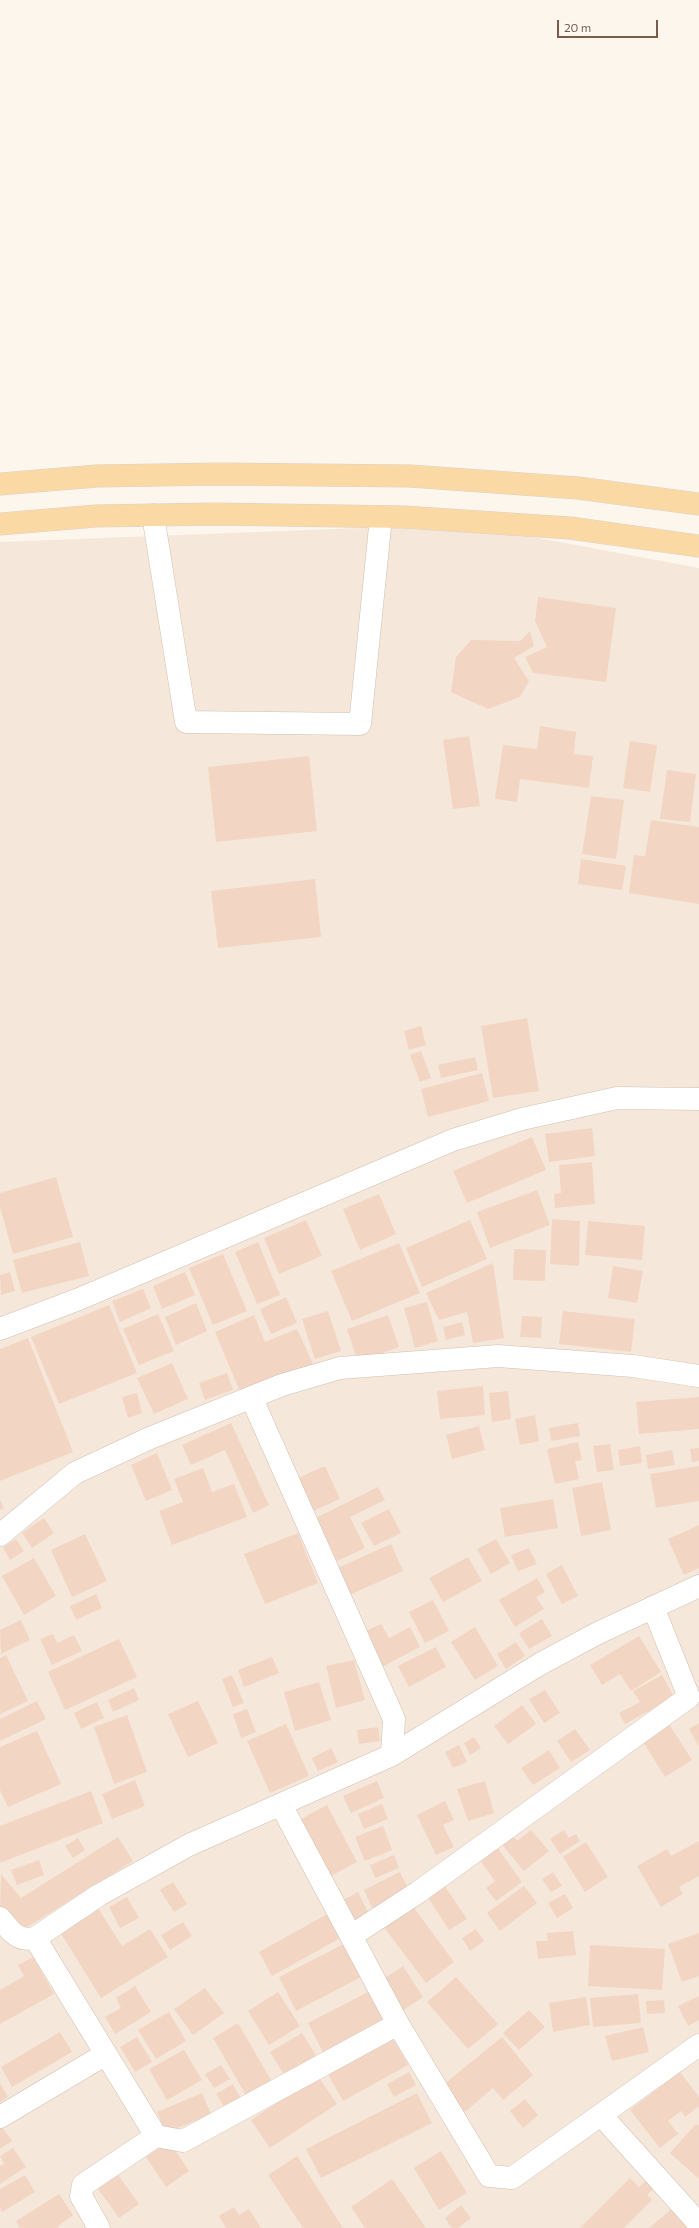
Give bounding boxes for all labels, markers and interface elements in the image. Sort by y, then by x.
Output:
scale bar [559,12,660,38]
text: 20 m [564,20,591,34]

